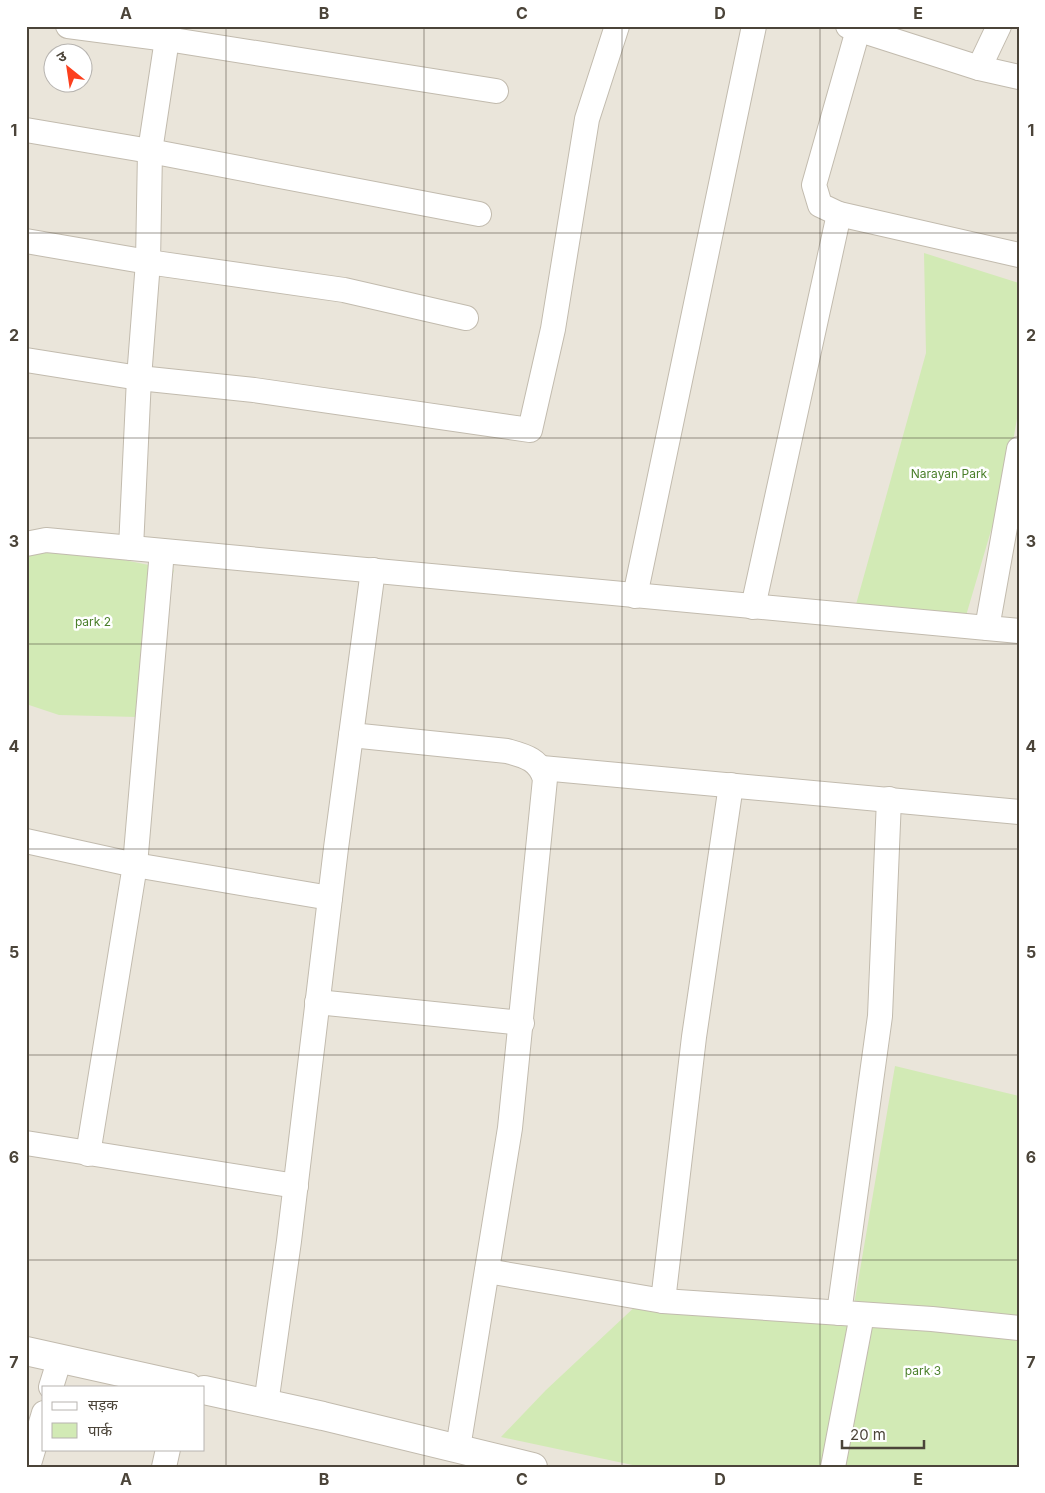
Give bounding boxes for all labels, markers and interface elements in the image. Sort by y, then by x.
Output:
text: A [120,3,132,23]
text: B [319,3,329,23]
text: C [516,3,528,23]
text: D [714,3,726,23]
text: E [913,3,923,23]
north arrow [42,42,92,92]
text: उ [53,46,70,66]
text: 1 [11,120,17,140]
text: 1 [1028,120,1034,140]
text: 2 [9,325,19,345]
text: 2 [1026,325,1036,345]
park label: Narayan Park [911,466,988,481]
text: 3 [9,531,19,551]
text: 3 [1026,531,1036,551]
park label: park 2 [75,614,111,629]
text: 4 [9,736,20,756]
text: 4 [1026,736,1037,756]
text: 5 [9,942,19,962]
text: 5 [1026,942,1036,962]
text: 6 [9,1147,19,1167]
text: 6 [1026,1147,1036,1167]
text: 7 [9,1352,19,1372]
text: 7 [1026,1352,1036,1372]
park label: park 3 [905,1363,941,1378]
legend [42,1386,205,1450]
text: सड़क [88,1395,118,1414]
scale bar [842,1418,925,1450]
text: पार्क [88,1421,112,1440]
text: 20 m [850,1425,886,1444]
text: A [120,1469,132,1489]
text: B [319,1469,329,1489]
text: C [516,1469,528,1489]
text: D [714,1469,726,1489]
text: E [913,1469,923,1489]

